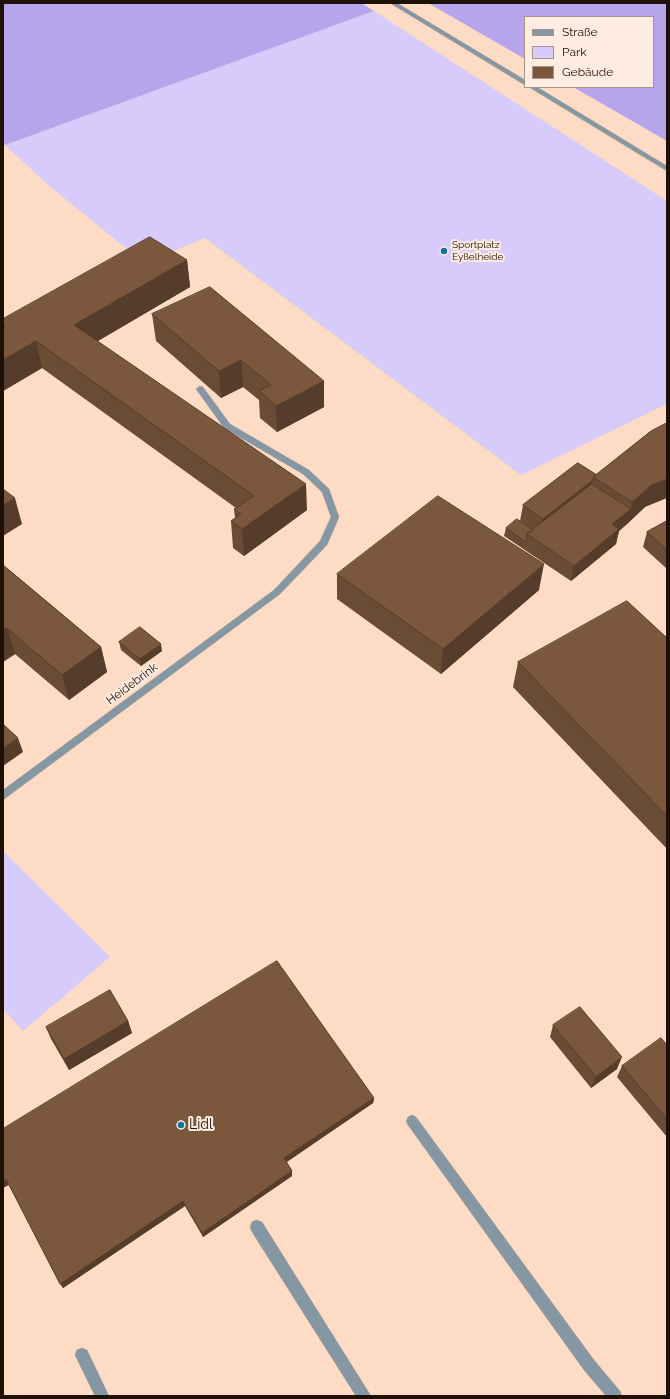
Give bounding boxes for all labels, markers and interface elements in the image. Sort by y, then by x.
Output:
legend [524,16,654,88]
text: Straße [562,25,598,39]
text: Park [562,45,587,59]
text: Gebäude [562,65,613,79]
place label: Sportplatz Eyßelheide [452,239,503,262]
marker: Sportplatz Eyßelheide [439,246,449,256]
street label: Heidebrink [104,660,160,708]
place label: Lidl [189,1117,213,1133]
marker: Lidl [176,1120,186,1130]

